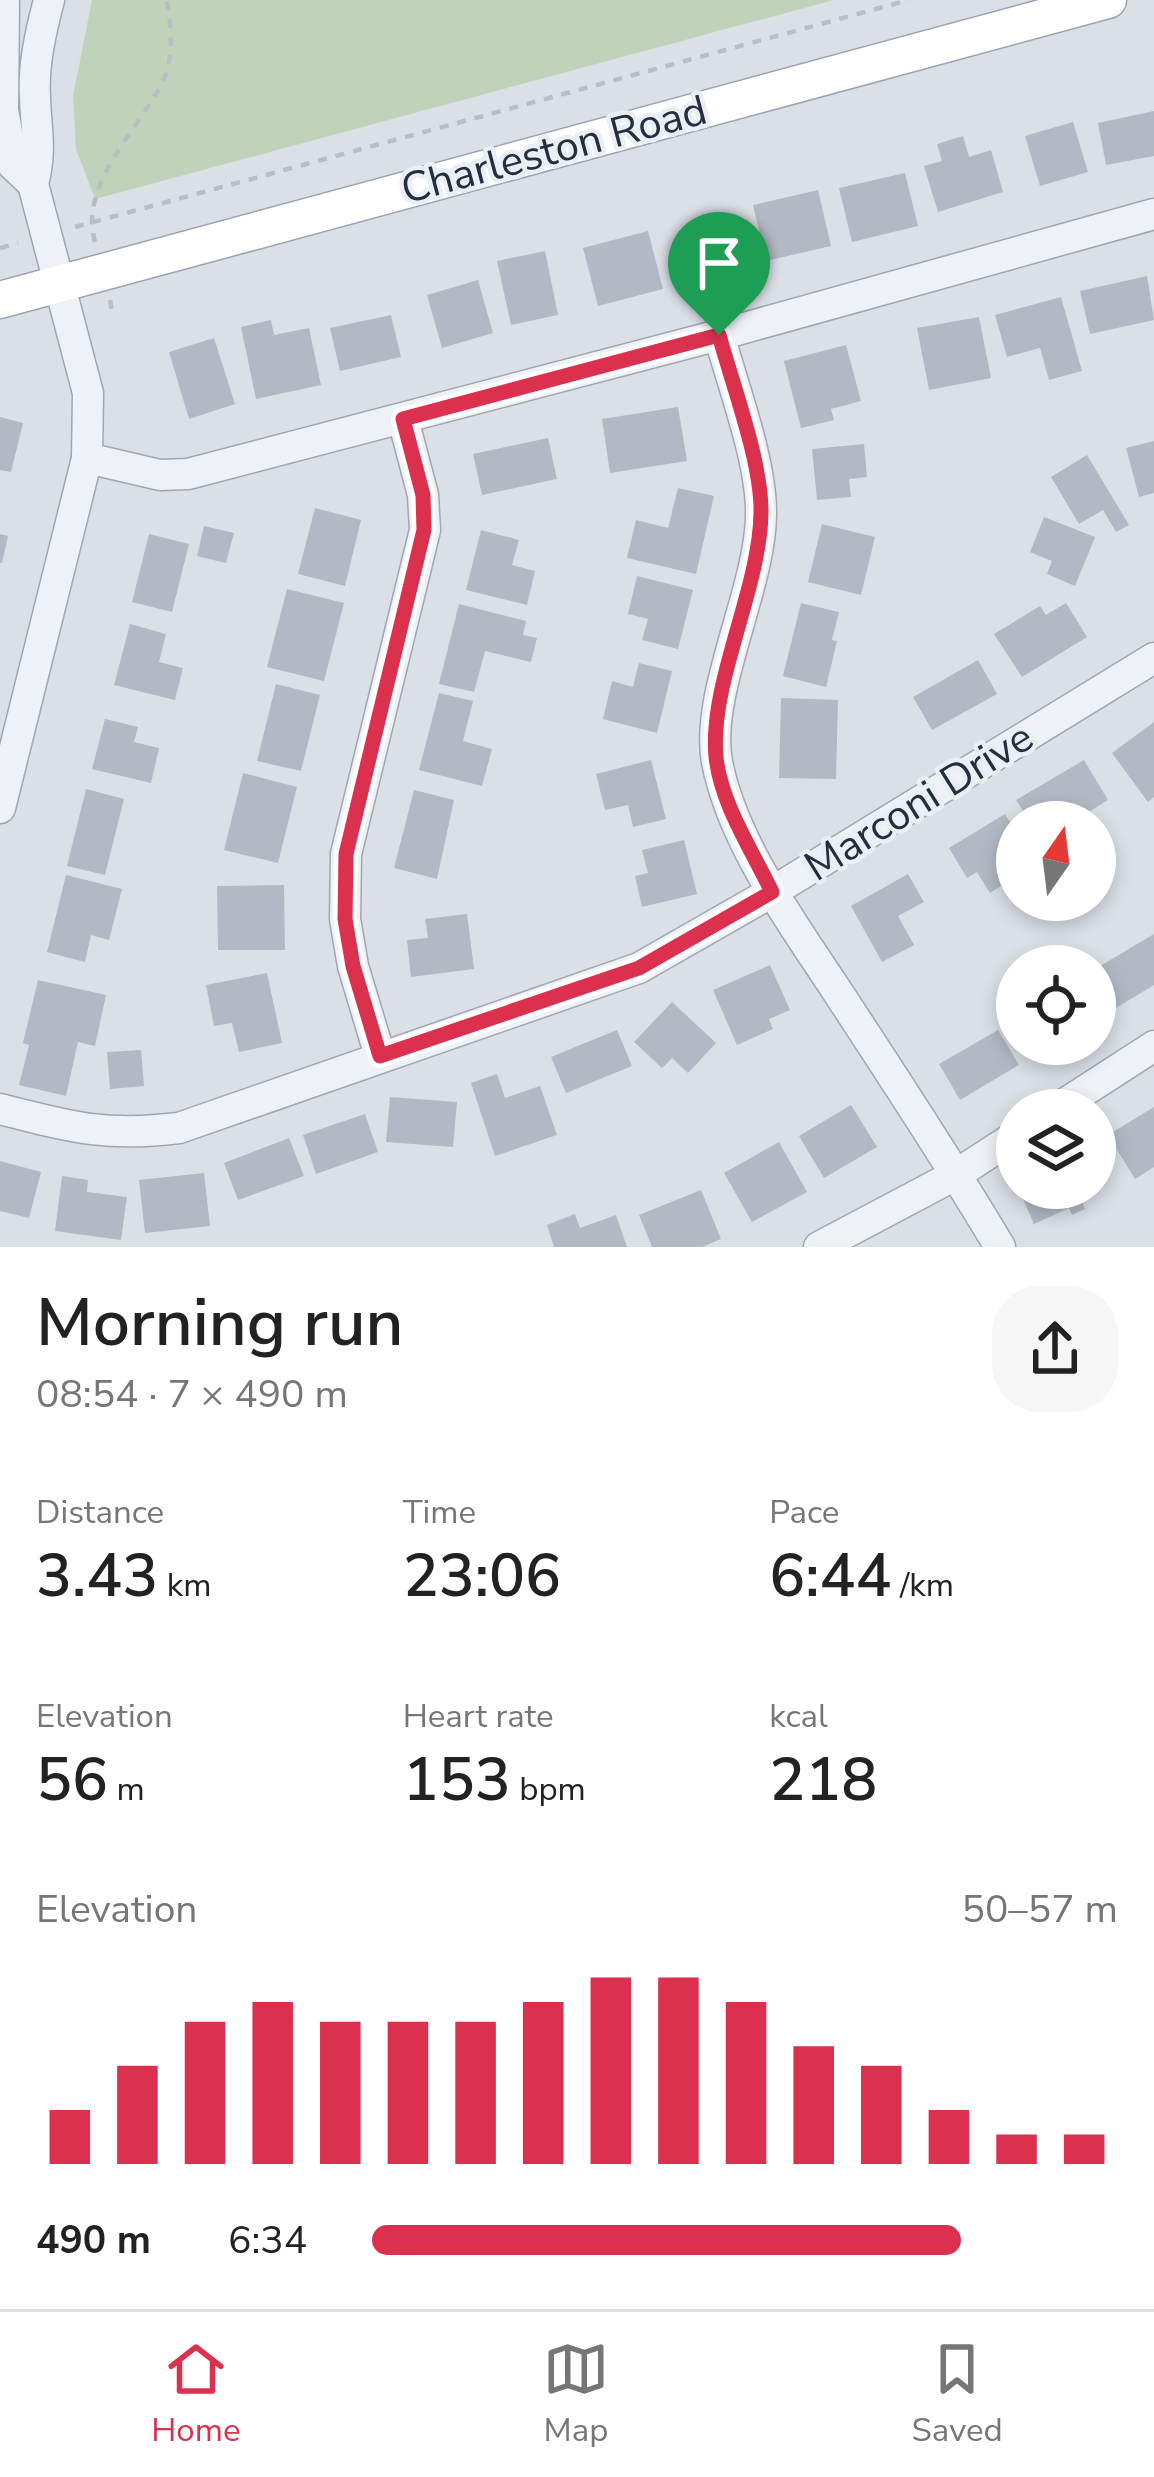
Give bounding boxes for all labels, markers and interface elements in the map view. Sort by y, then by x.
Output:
street label: Charleston Road [395,82,713,218]
pin [668,212,770,335]
icon: arrive [686,230,752,296]
street label: Marconi Drive [794,709,1044,895]
north arrow [996,801,1116,921]
map controls [996,801,1116,1209]
button: locate [996,945,1116,1065]
button: layers [996,1089,1116,1209]
text: Morning run [36,1278,404,1368]
button: share [992,1286,1118,1412]
text: 08:54 · 7 × 490 m [36,1368,348,1421]
text: Distance [36,1490,164,1535]
text: Time [403,1490,476,1535]
text: Pace [769,1490,839,1535]
text: 3.43 [36,1535,158,1617]
text: 23:06 [403,1535,561,1617]
text: 6:44 [769,1535,892,1617]
text: km [158,1563,211,1608]
text: /km [892,1563,954,1608]
text: Elevation [36,1694,173,1739]
text: Heart rate [403,1694,554,1739]
text: kcal [769,1694,828,1739]
text: 56 [36,1739,108,1821]
text: 153 [403,1739,511,1821]
text: 218 [769,1739,877,1821]
text: m [108,1767,145,1812]
text: bpm [511,1767,586,1812]
text: Elevation [36,1883,197,1936]
text: 50–57 m [961,1883,1118,1936]
text: 490 m [36,2214,151,2267]
text: 6:34 [228,2214,307,2267]
tab: Home [151,2336,241,2453]
tab: Map [543,2336,609,2453]
tab: Saved [912,2336,1003,2453]

